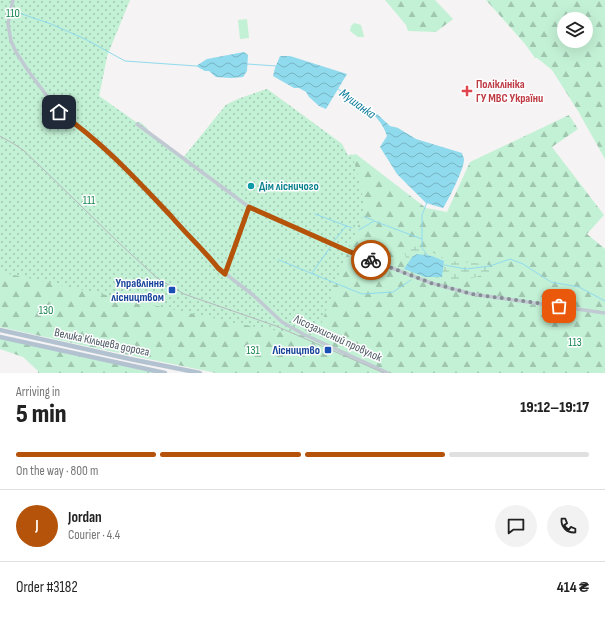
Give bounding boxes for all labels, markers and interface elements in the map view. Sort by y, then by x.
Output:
park label: 110 [6,6,20,21]
map controls [557,12,593,48]
button: layers [557,12,593,48]
place label: Поліклініка ГУ МВС України [476,77,543,106]
water label: Мушанка [336,85,379,123]
marker: Поліклініка ГУ МВС України [461,85,473,97]
pin [42,95,76,129]
icon: home [48,101,70,123]
place label: Дім лісничого [259,179,319,194]
marker: Дім лісничого [246,181,256,191]
park label: 111 [83,193,96,208]
courier [351,240,391,280]
icon: bike [360,249,382,271]
place label: Управління лісництвом [111,276,164,305]
marker: Управління лісництвом [167,285,177,295]
pin [542,289,576,323]
icon: bag [548,295,570,317]
park label: 130 [39,303,53,318]
street label: Лісозахисний провулок [290,311,385,366]
street label: Велика Кільцева дорога [53,325,151,360]
park label: 113 [568,335,582,350]
park label: 131 [246,343,261,358]
place label: Лісництво [272,343,320,358]
marker: Лісництво [323,345,333,355]
text: Arriving in [16,384,60,400]
text: 19:12–19:17 [520,398,589,417]
text: 5 min [16,399,67,430]
text: On the way · 800 m [16,463,98,479]
button: chat [495,505,537,547]
button: phone [547,505,589,547]
text: Jordan [68,508,102,527]
text: J [35,516,39,535]
text: Courier · 4.4 [68,527,120,543]
text: Order #3182 [16,578,78,597]
text: 414 ₴ [557,578,589,597]

